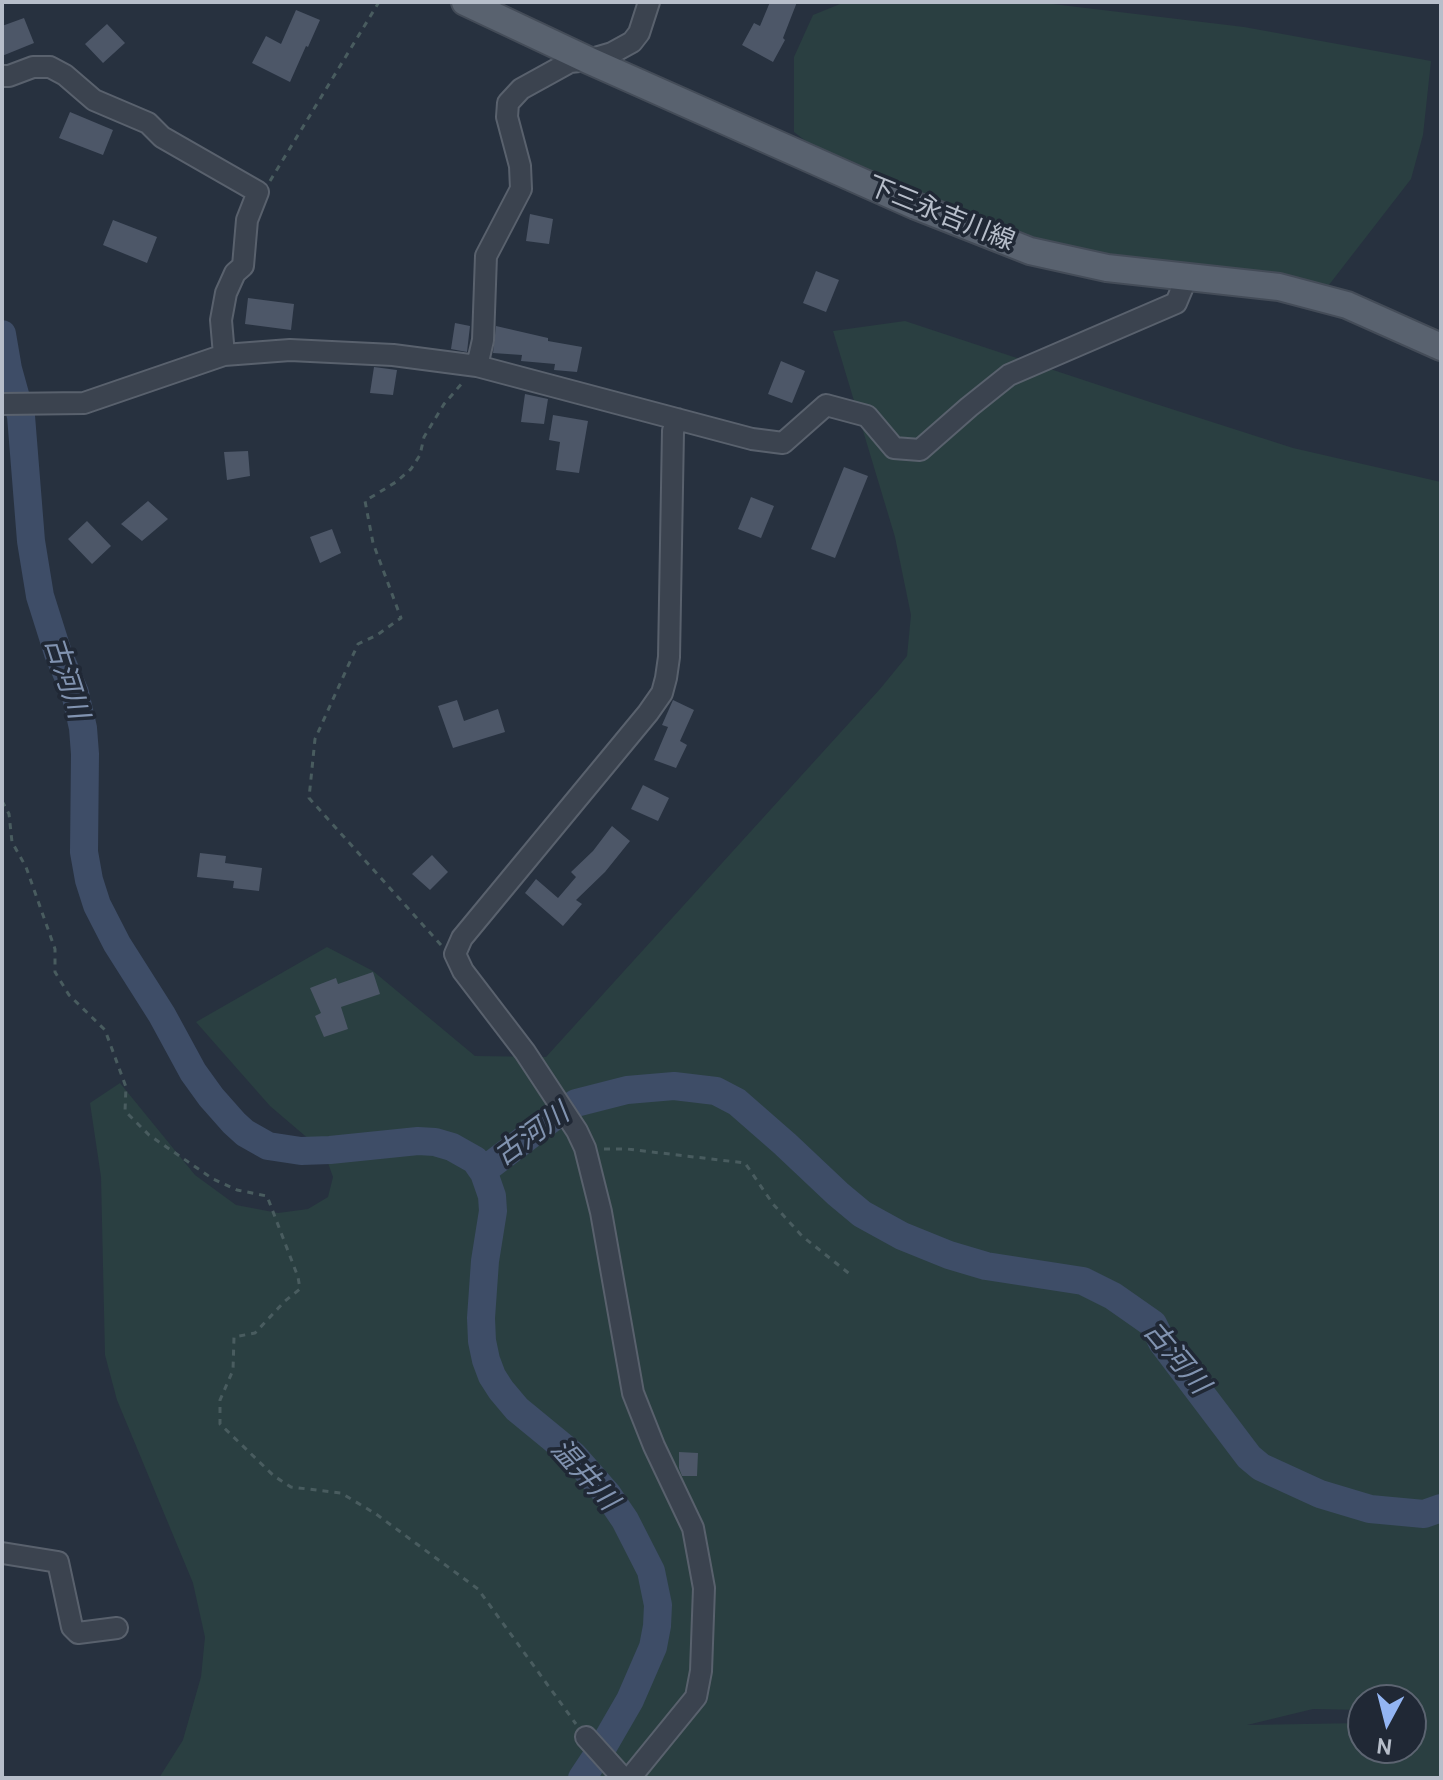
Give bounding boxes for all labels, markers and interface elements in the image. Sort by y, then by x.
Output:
street label: 下三永吉川線 [863,170,1019,258]
water label: 古河川 [37,633,95,723]
water label: 古河川 [488,1097,576,1173]
water label: 古河川 [1136,1315,1216,1401]
water label: 温井川 [543,1433,625,1517]
north arrow [1347,1684,1427,1764]
text: N [1375,1732,1394,1761]

